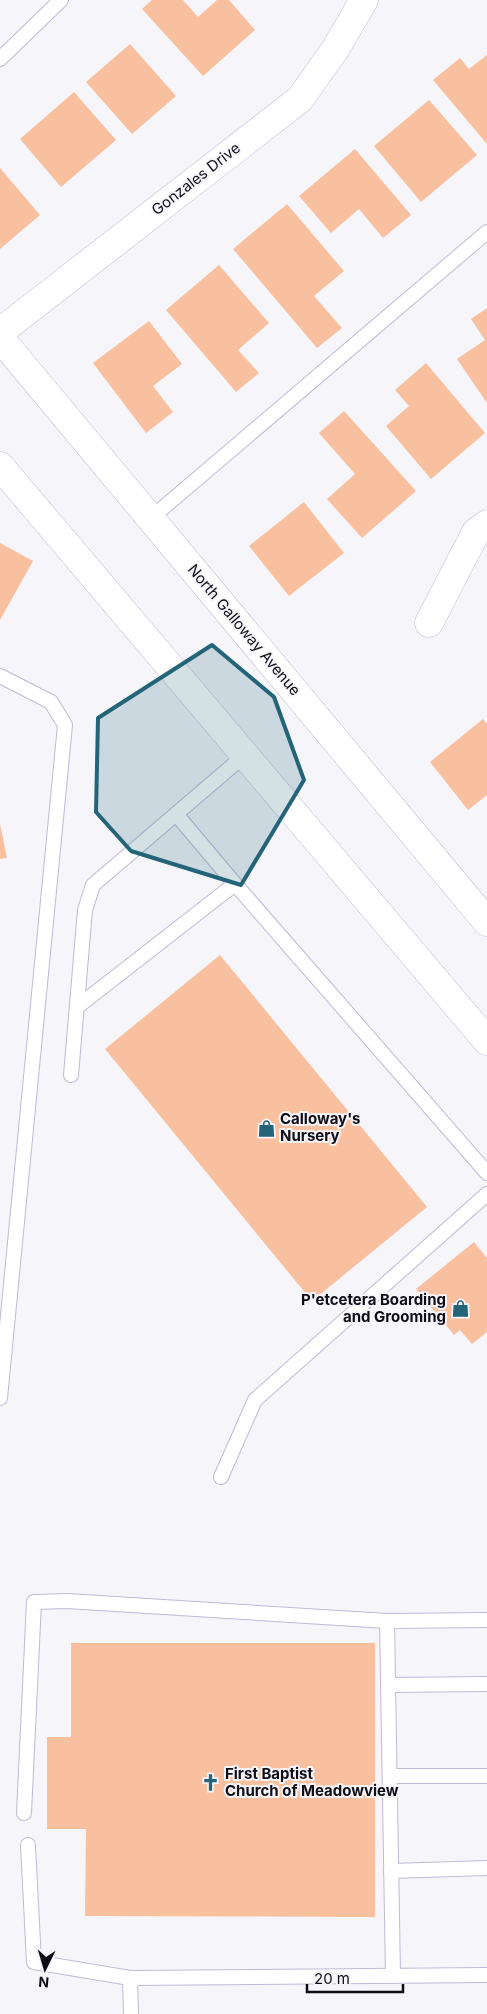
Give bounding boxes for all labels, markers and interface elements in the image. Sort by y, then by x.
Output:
street label: Gonzales Drive [147,138,244,219]
street label: North Galloway Avenue [184,560,305,699]
place label: Calloway's Nursery [280,1109,361,1145]
shop icon: Calloway's Nursery [256,1118,276,1138]
place label: P'etcetera Boarding and Grooming [301,1290,446,1326]
shop icon: P'etcetera Boarding and Grooming [450,1299,470,1319]
place label: First Baptist Church of Meadowview [225,1764,399,1800]
church icon: First Baptist Church of Meadowview [201,1773,221,1793]
north arrow [20,1944,70,1994]
scale bar [307,1962,403,1994]
text: 20 m [314,1969,350,1988]
text: N [38,1974,50,1991]

